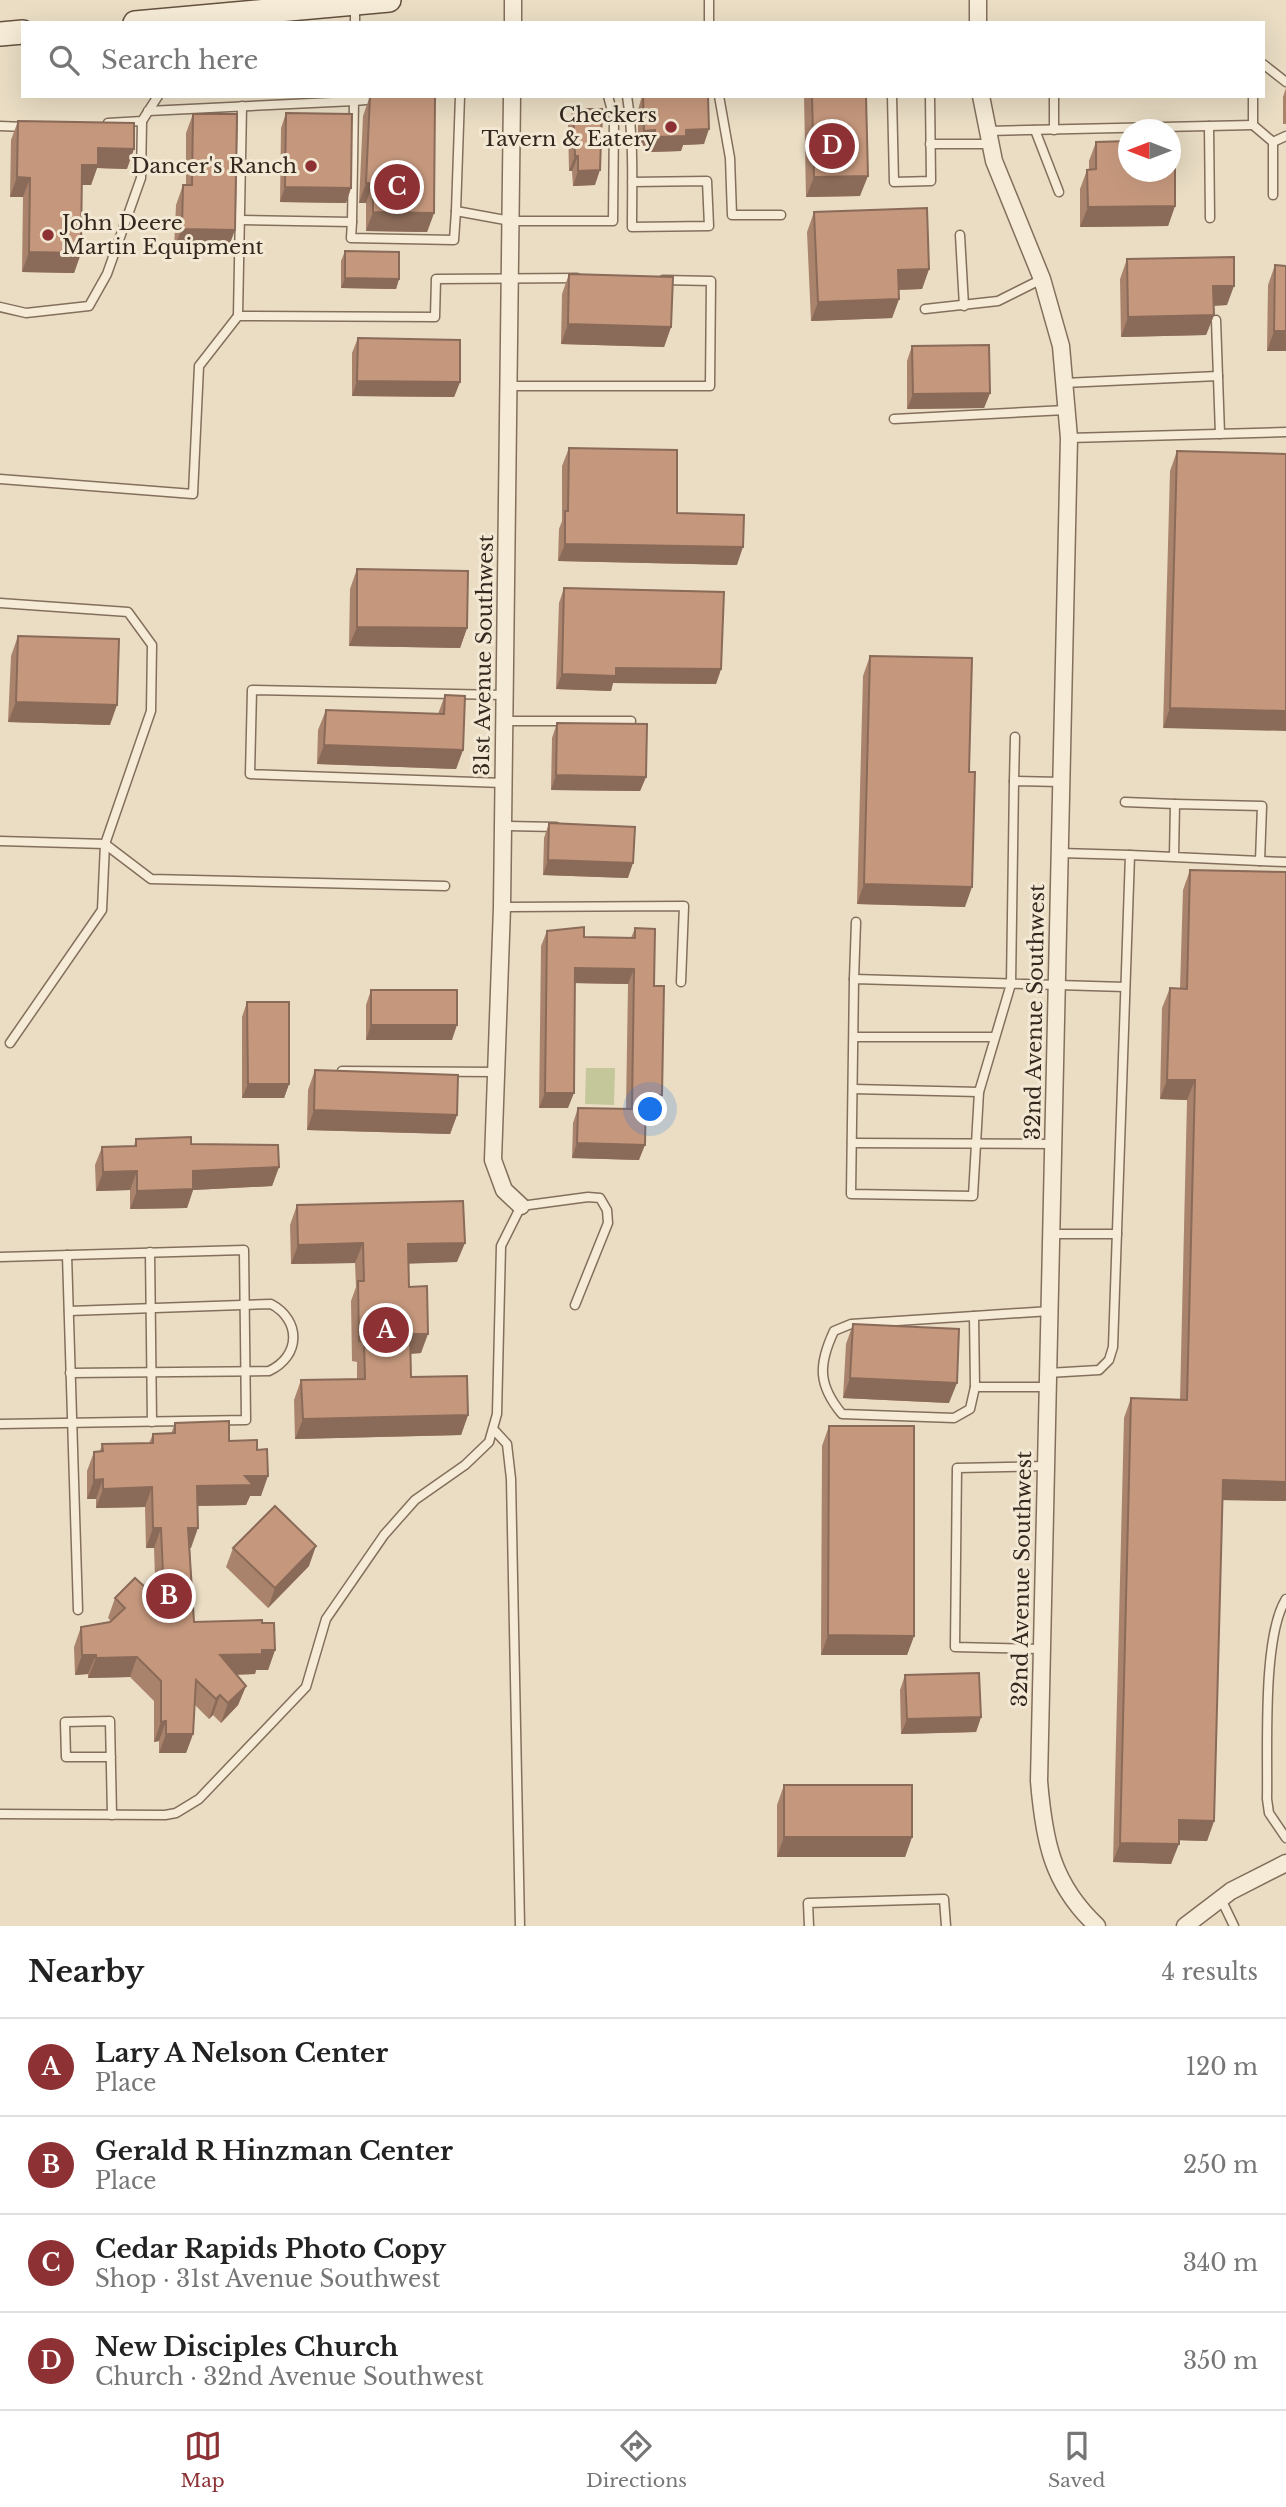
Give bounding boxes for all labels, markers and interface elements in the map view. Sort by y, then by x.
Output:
search box [21,21,1265,98]
icon: search [45,41,83,79]
text: Search here [101,44,258,76]
place label: Checkers Tavern & Eatery [481,102,658,152]
marker: Checkers Tavern & Eatery [663,119,679,135]
north arrow [1118,119,1181,182]
pin: D [809,120,855,172]
place label: Dancer's Ranch [131,153,297,179]
marker: Dancer's Ranch [303,158,319,174]
pin: C [374,161,420,213]
place label: John Deere Martin Equipment [59,210,264,260]
marker: John Deere Martin Equipment [40,227,56,243]
street label: 31st Avenue Southwest [469,534,499,776]
street label: 32nd Avenue Southwest [1020,884,1050,1140]
your location [633,1092,667,1126]
pin: A [363,1304,409,1356]
street label: 32nd Avenue Southwest [1007,1451,1037,1707]
pin: B [146,1570,192,1622]
text: Nearby [28,1953,144,1990]
text: 4 results [1162,1958,1258,1986]
text: Lary A Nelson Center [95,2037,388,2069]
text: A [42,2053,60,2081]
text: 120 m [1186,2053,1258,2081]
text: Place [95,2069,157,2097]
text: Gerald R Hinzman Center [95,2135,453,2167]
text: B [42,2151,60,2179]
text: 250 m [1183,2151,1258,2179]
text: Place [95,2167,157,2195]
text: Cedar Rapids Photo Copy [95,2233,446,2265]
text: C [42,2249,60,2277]
text: 340 m [1183,2249,1258,2277]
text: Shop · 31st Avenue Southwest [95,2265,440,2293]
text: New Disciples Church [95,2331,398,2363]
text: D [40,2347,62,2375]
text: 350 m [1183,2347,1258,2375]
text: Church · 32nd Avenue Southwest [95,2363,484,2391]
tab: Map [181,2427,225,2492]
tab: Directions [586,2427,687,2492]
tab: Saved [1048,2427,1105,2492]

